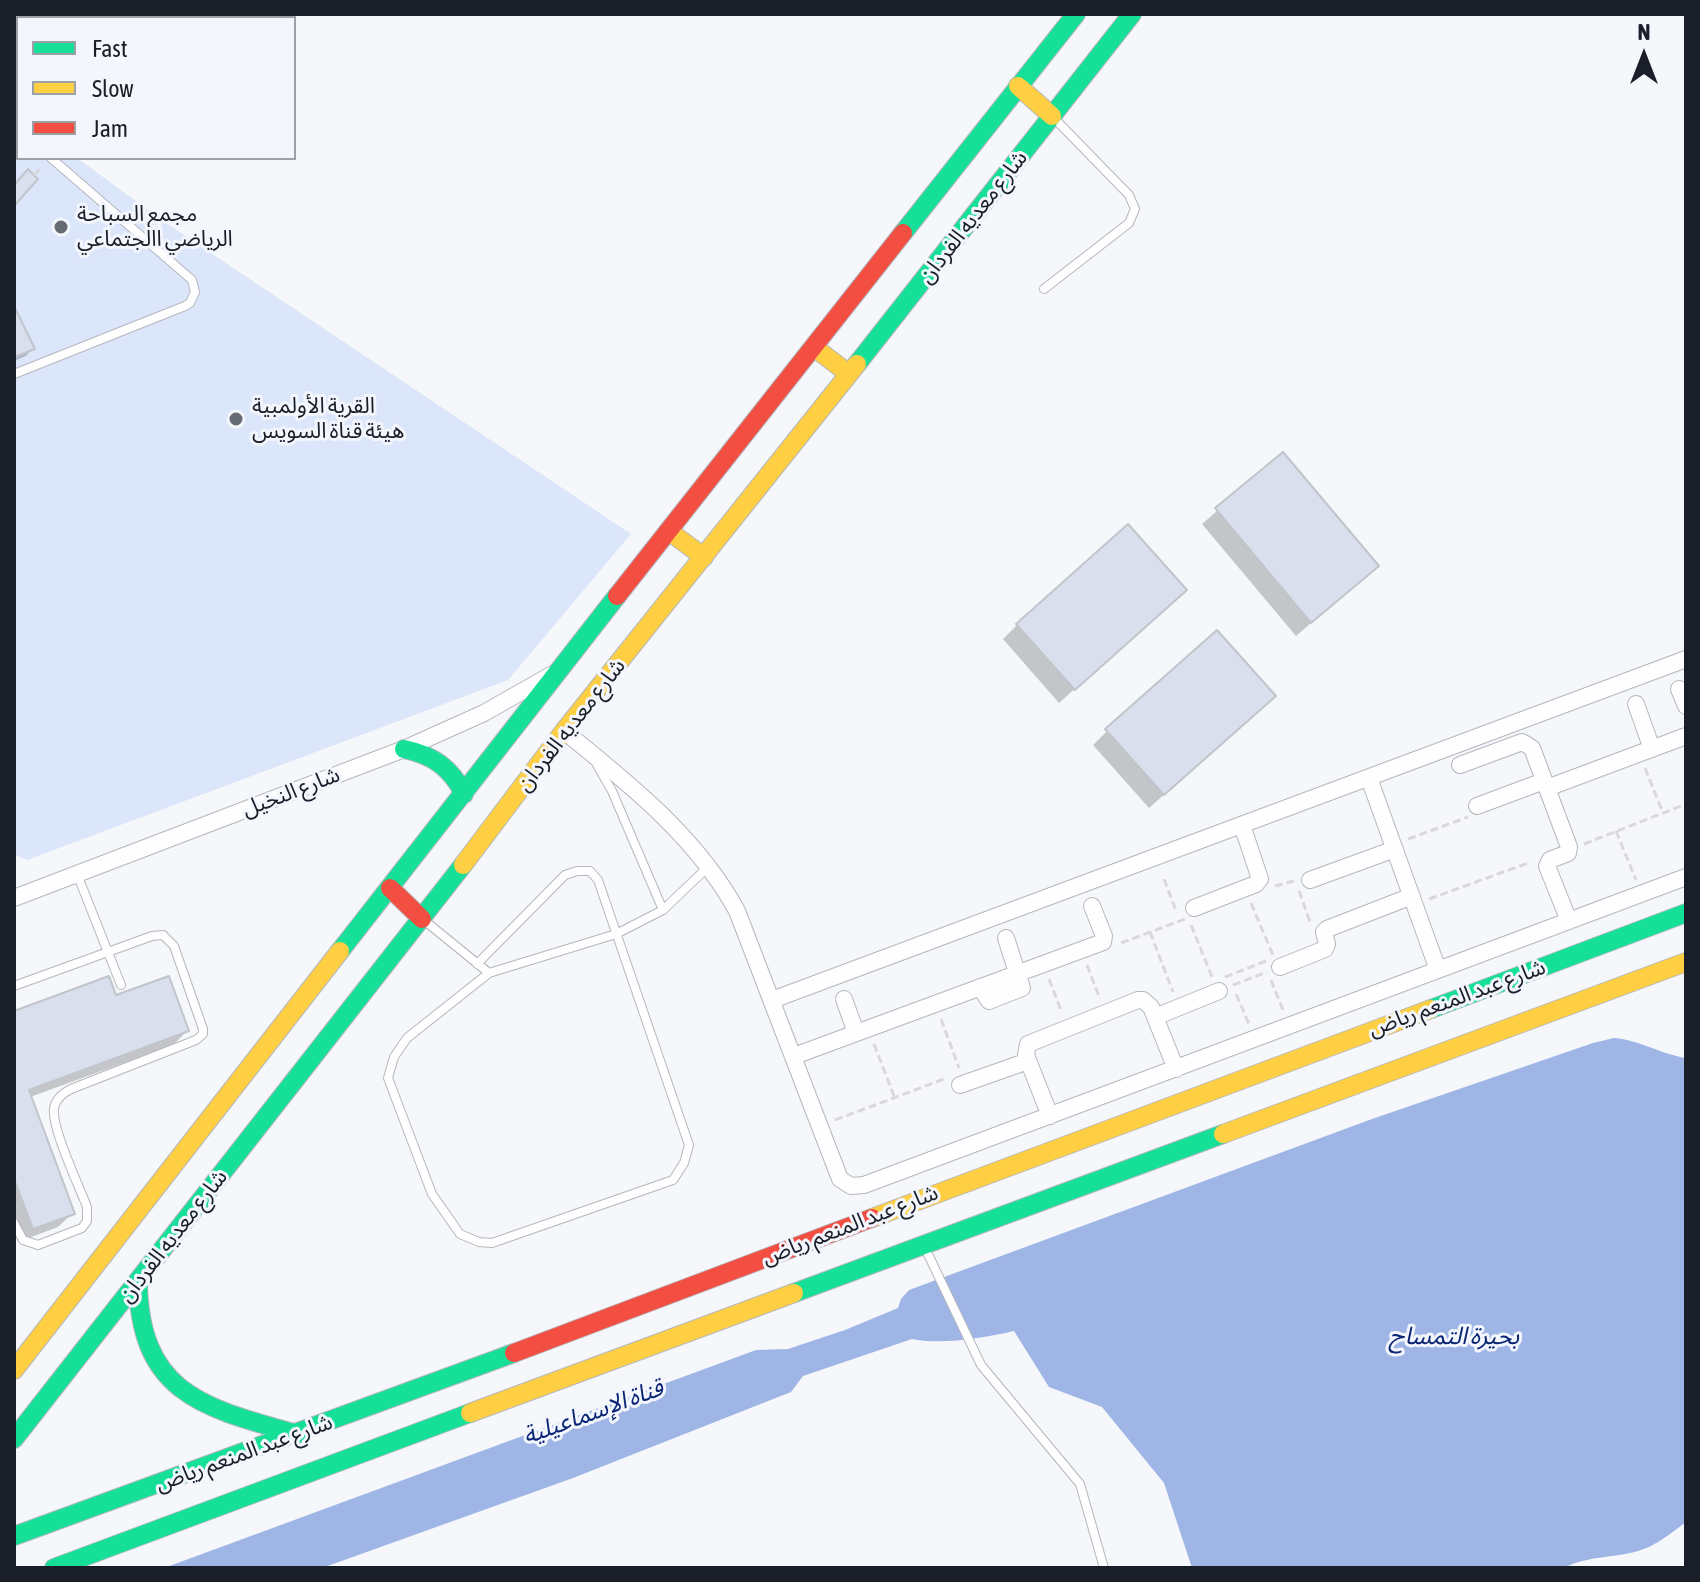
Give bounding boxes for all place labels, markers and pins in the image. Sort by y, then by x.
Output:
place label: مجمع السباحة الرياضي االجتماعي [77,201,233,252]
marker: مجمع السباحة الرياضي االجتماعي [52,218,70,236]
place label: القرية الأولمبية هيئة قناة السويس [252,393,404,444]
marker: القرية الأولمبية هيئة قناة السويس [227,410,245,428]

